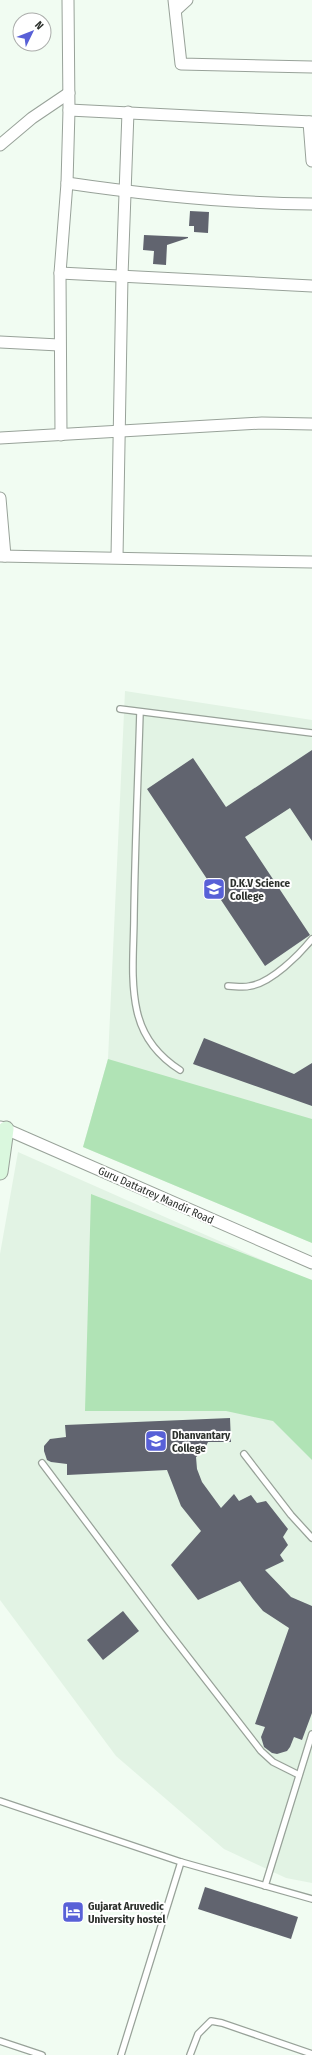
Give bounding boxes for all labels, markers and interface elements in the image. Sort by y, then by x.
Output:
north arrow [12,12,52,52]
text: N [32,19,46,32]
school or university icon: D.K.V Science College [201,876,227,902]
place label: D.K.V Science College [230,877,291,903]
street label: Guru Dattatrey Mandir Road [96,1164,216,1227]
school or university icon: Dhanvantary College [143,1428,169,1454]
place label: Dhanvantary College [172,1429,231,1455]
hotel icon: Gujarat Aruvedic University hostel [60,1899,86,1925]
place label: Gujarat Aruvedic University hostel [88,1900,166,1926]

